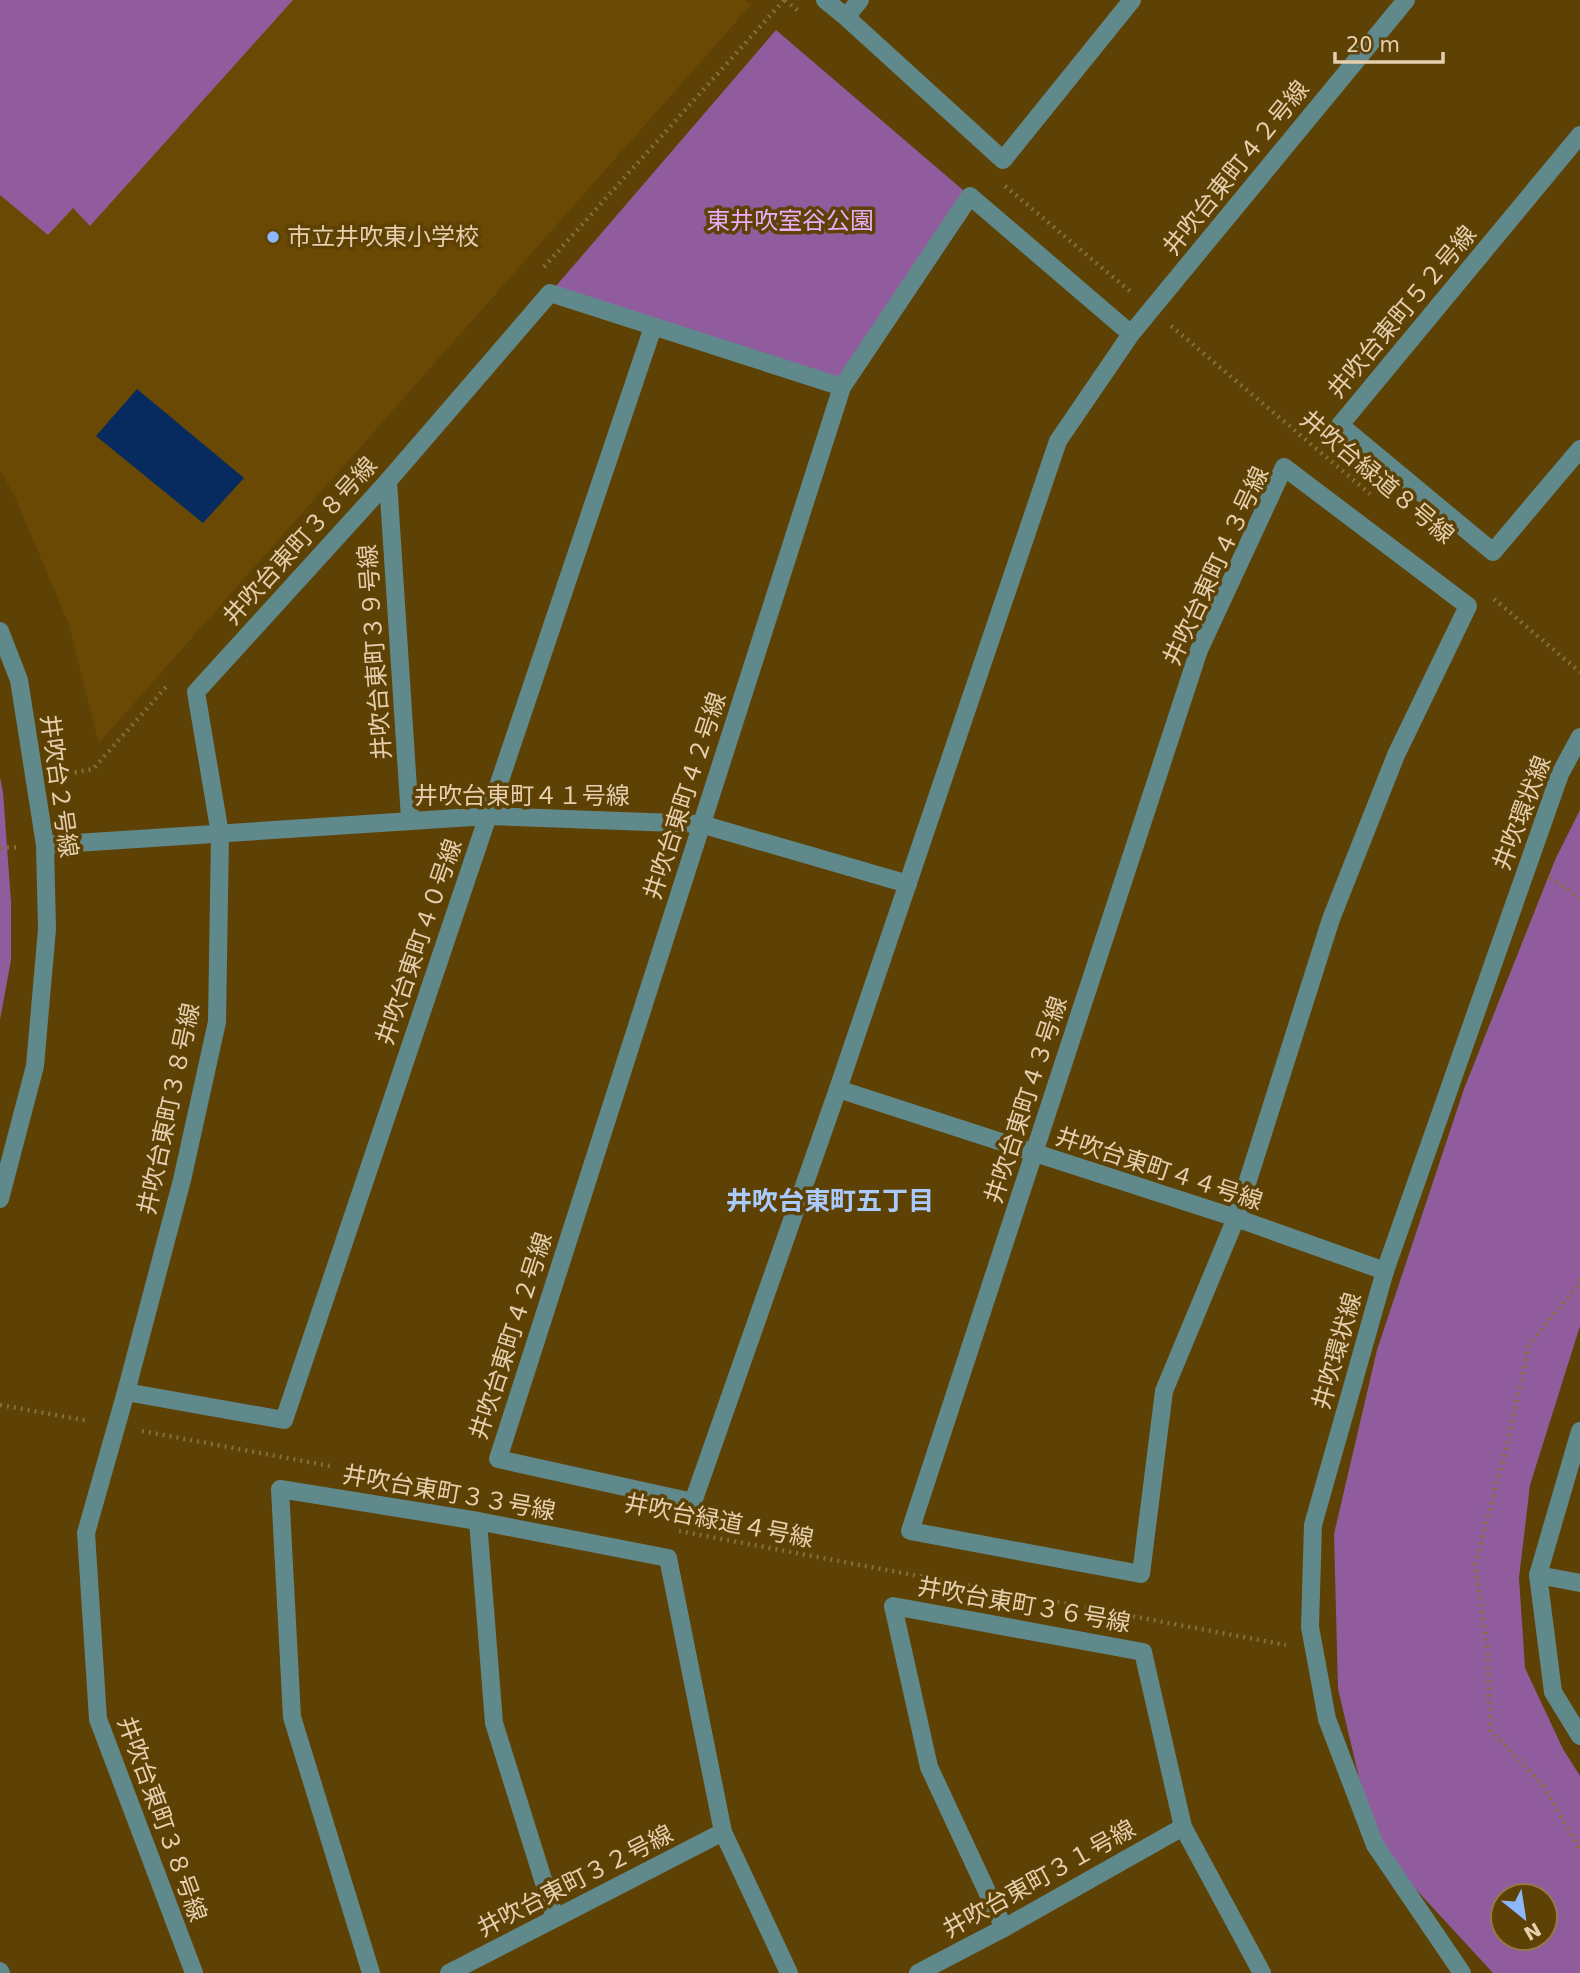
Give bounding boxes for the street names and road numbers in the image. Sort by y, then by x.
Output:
street label: 井吹台東町４２号線 [1157,75,1315,261]
street label: 井吹台東町５２号線 [1322,220,1482,404]
street label: 井吹台緑道８号線 [1294,405,1460,549]
street label: 井吹台東町３８号線 [217,451,383,631]
street label: 井吹台東町４３号線 [1158,462,1274,670]
street label: 井吹台東町３９号線 [354,543,396,761]
street label: 井吹台東町４２号線 [638,689,732,903]
street label: 井吹台２号線 [35,713,83,859]
street label: 井吹環状線 [1487,752,1557,874]
street label: 井吹台東町４１号線 [414,782,630,810]
street label: 井吹台東町４０号線 [371,835,467,1049]
street label: 井吹台東町４３号線 [979,993,1073,1207]
street label: 井吹台東町３８号線 [133,1000,205,1218]
street label: 井吹台東町４４号線 [1052,1122,1266,1216]
street label: 井吹台東町４２号線 [464,1229,558,1443]
street label: 井吹環状線 [1307,1289,1367,1413]
street label: 井吹台東町３３号線 [340,1460,558,1526]
street label: 井吹台緑道４号線 [622,1489,816,1553]
street label: 井吹台東町３６号線 [915,1572,1133,1638]
street label: 井吹台東町３８号線 [112,1713,212,1925]
street label: 井吹台東町３１号線 [938,1814,1140,1944]
street label: 井吹台東町３２号線 [472,1819,678,1943]

